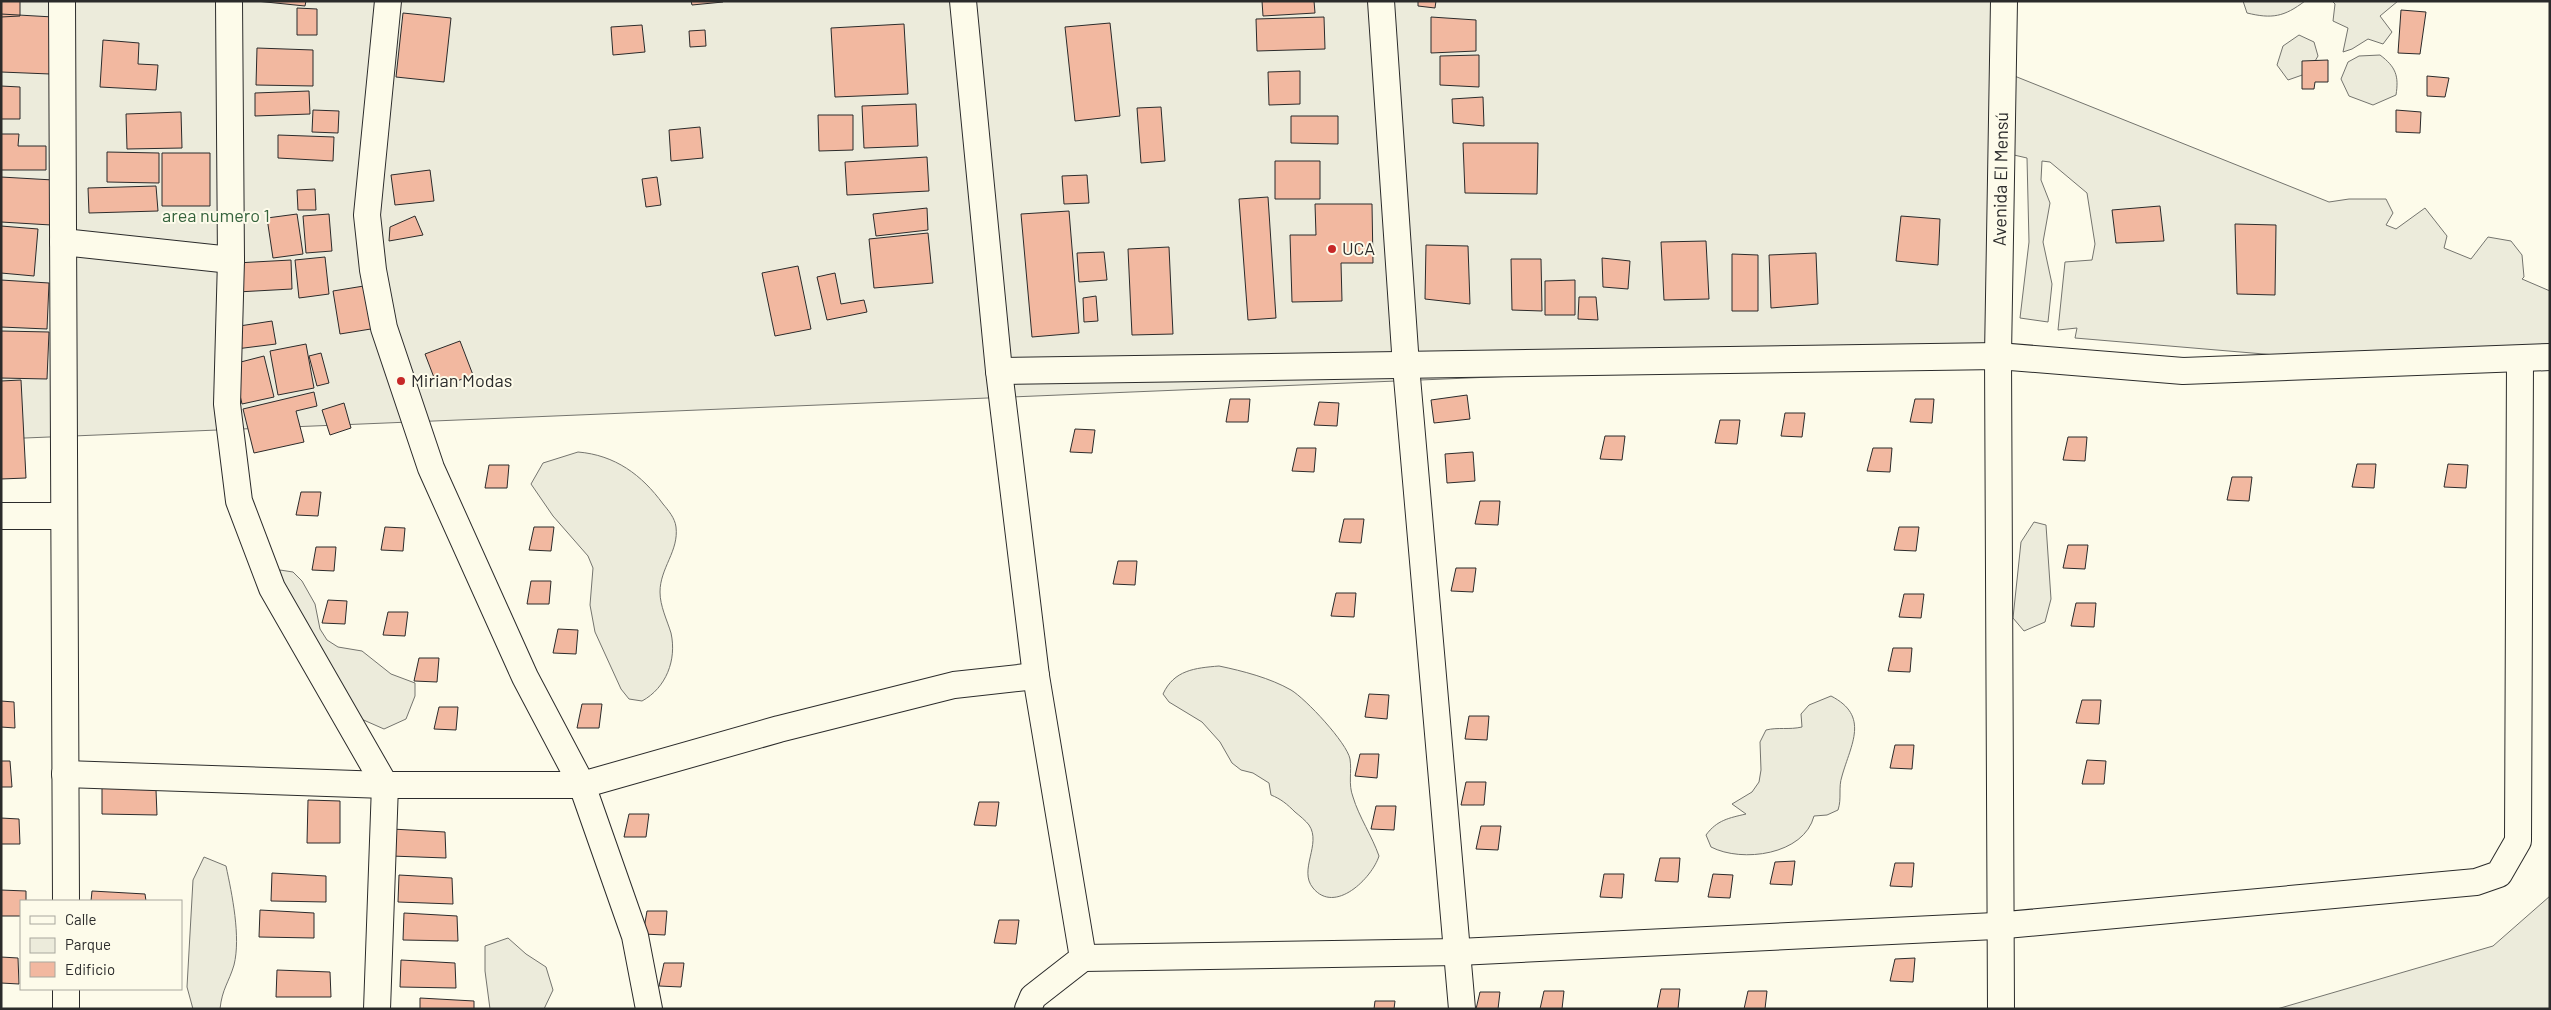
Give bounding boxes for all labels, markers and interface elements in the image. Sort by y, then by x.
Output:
street label: Avenida El Mensú [1988,112,2012,246]
park label: area numero 1 [162,204,270,226]
place label: UCA [1342,237,1375,259]
marker: UCA [1326,243,1338,255]
place label: Mirian Modas [411,369,512,391]
marker: Mirian Modas [395,375,407,387]
legend [20,900,182,990]
text: Calle [65,910,97,928]
text: Parque [65,935,111,953]
text: Edificio [65,960,115,978]

